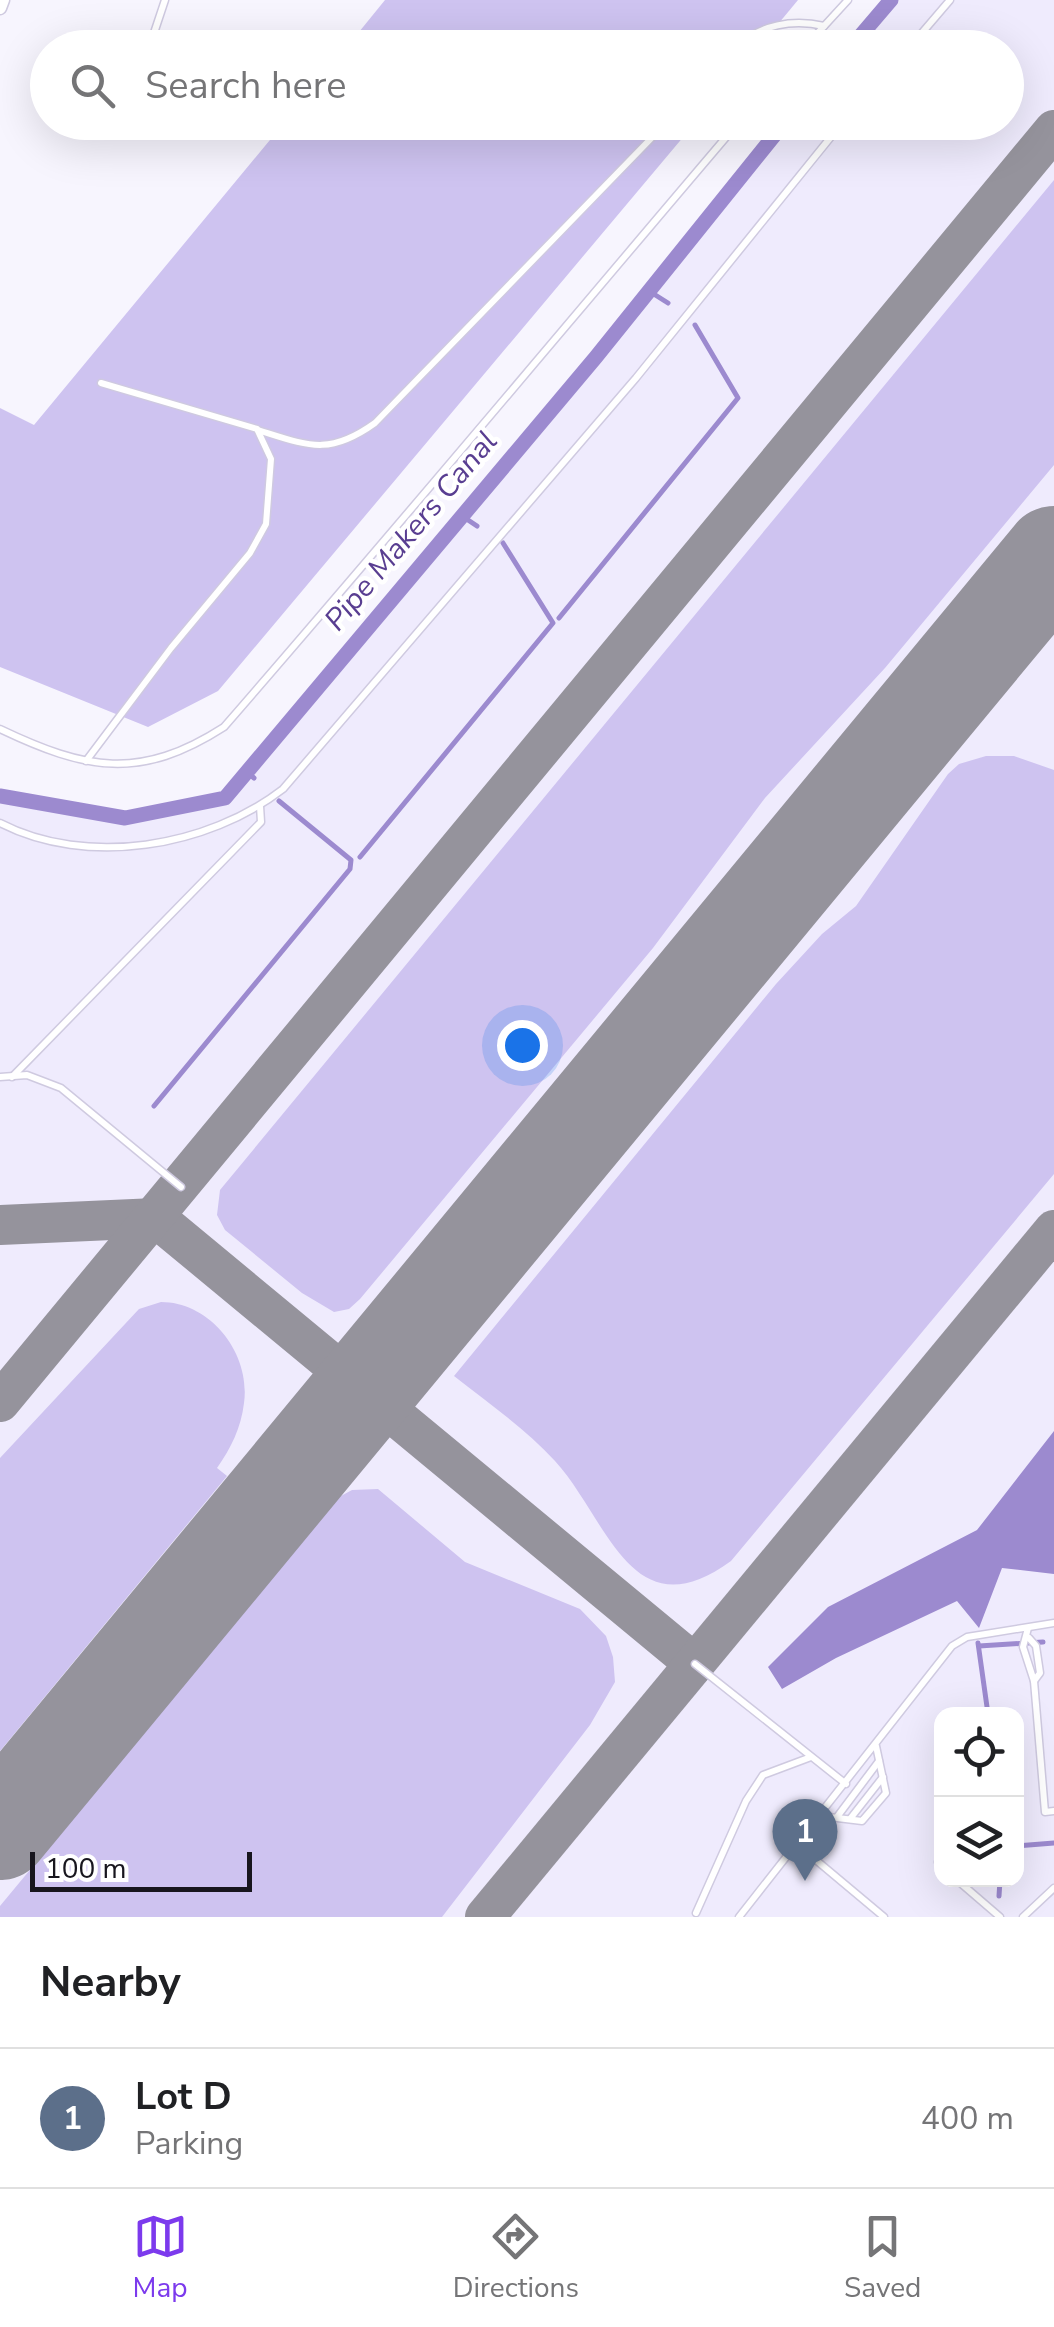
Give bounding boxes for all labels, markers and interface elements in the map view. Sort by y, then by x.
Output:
search box [30,30,1024,140]
icon: search [65,58,120,113]
text: Search here [145,60,346,111]
water label: Pipe Makers Canal [315,422,507,640]
your location [497,1020,548,1071]
map controls [934,1707,1024,1887]
button: locate [934,1707,1024,1797]
button: layers [934,1797,1024,1887]
pin: 1 [772,1798,838,1881]
scale bar [30,1847,252,1892]
text: 100 m [45,1850,127,1888]
text: Nearby [40,1954,181,2011]
text: Lot D [135,2071,232,2122]
text: 1 [63,2097,82,2140]
text: 400 m [921,2097,1014,2140]
text: Parking [135,2122,243,2165]
tab: Map [133,2209,188,2307]
tab: Directions [453,2209,579,2307]
tab: Saved [844,2209,921,2307]

